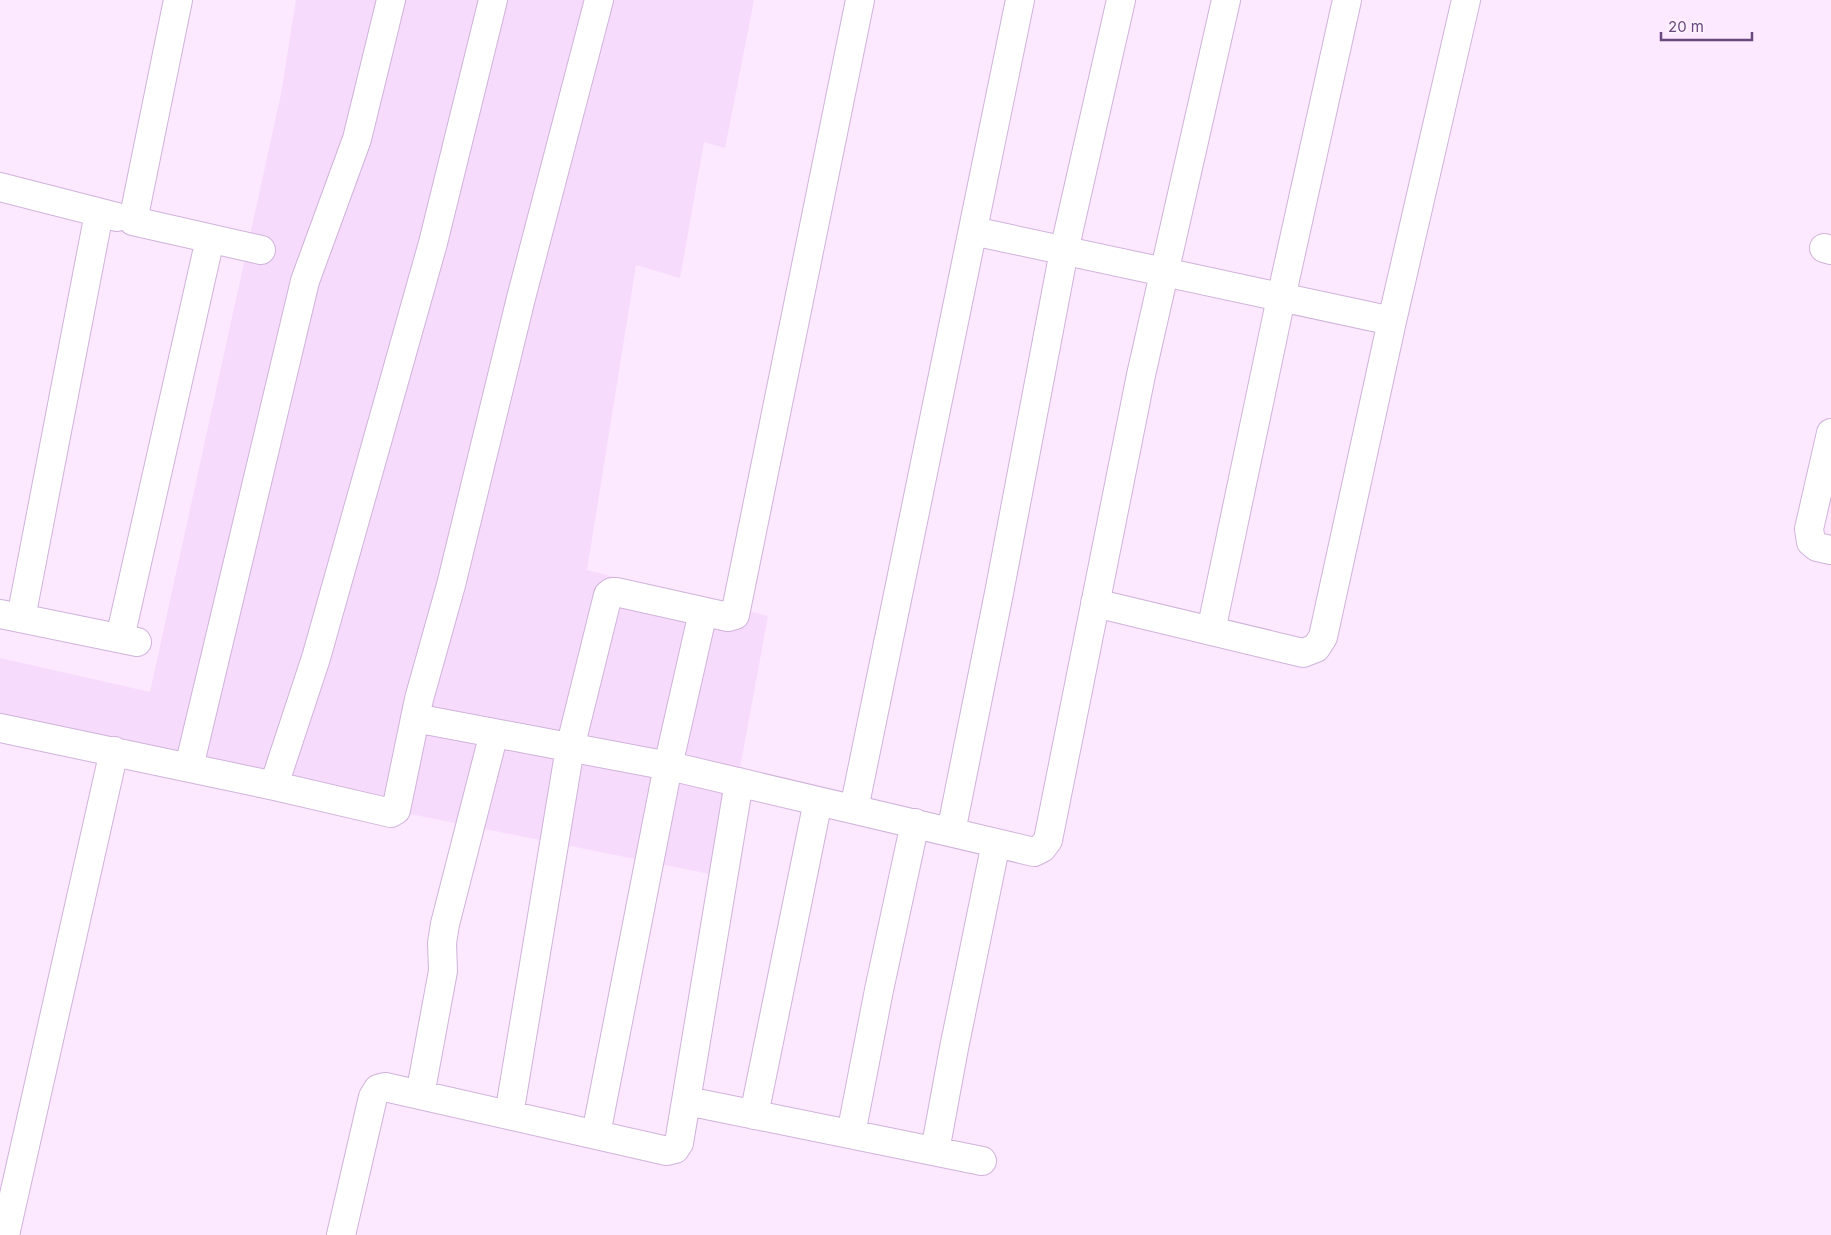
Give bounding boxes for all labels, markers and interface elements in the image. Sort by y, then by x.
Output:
scale bar [1661,10,1752,42]
text: 20 m [1668,17,1704,36]

